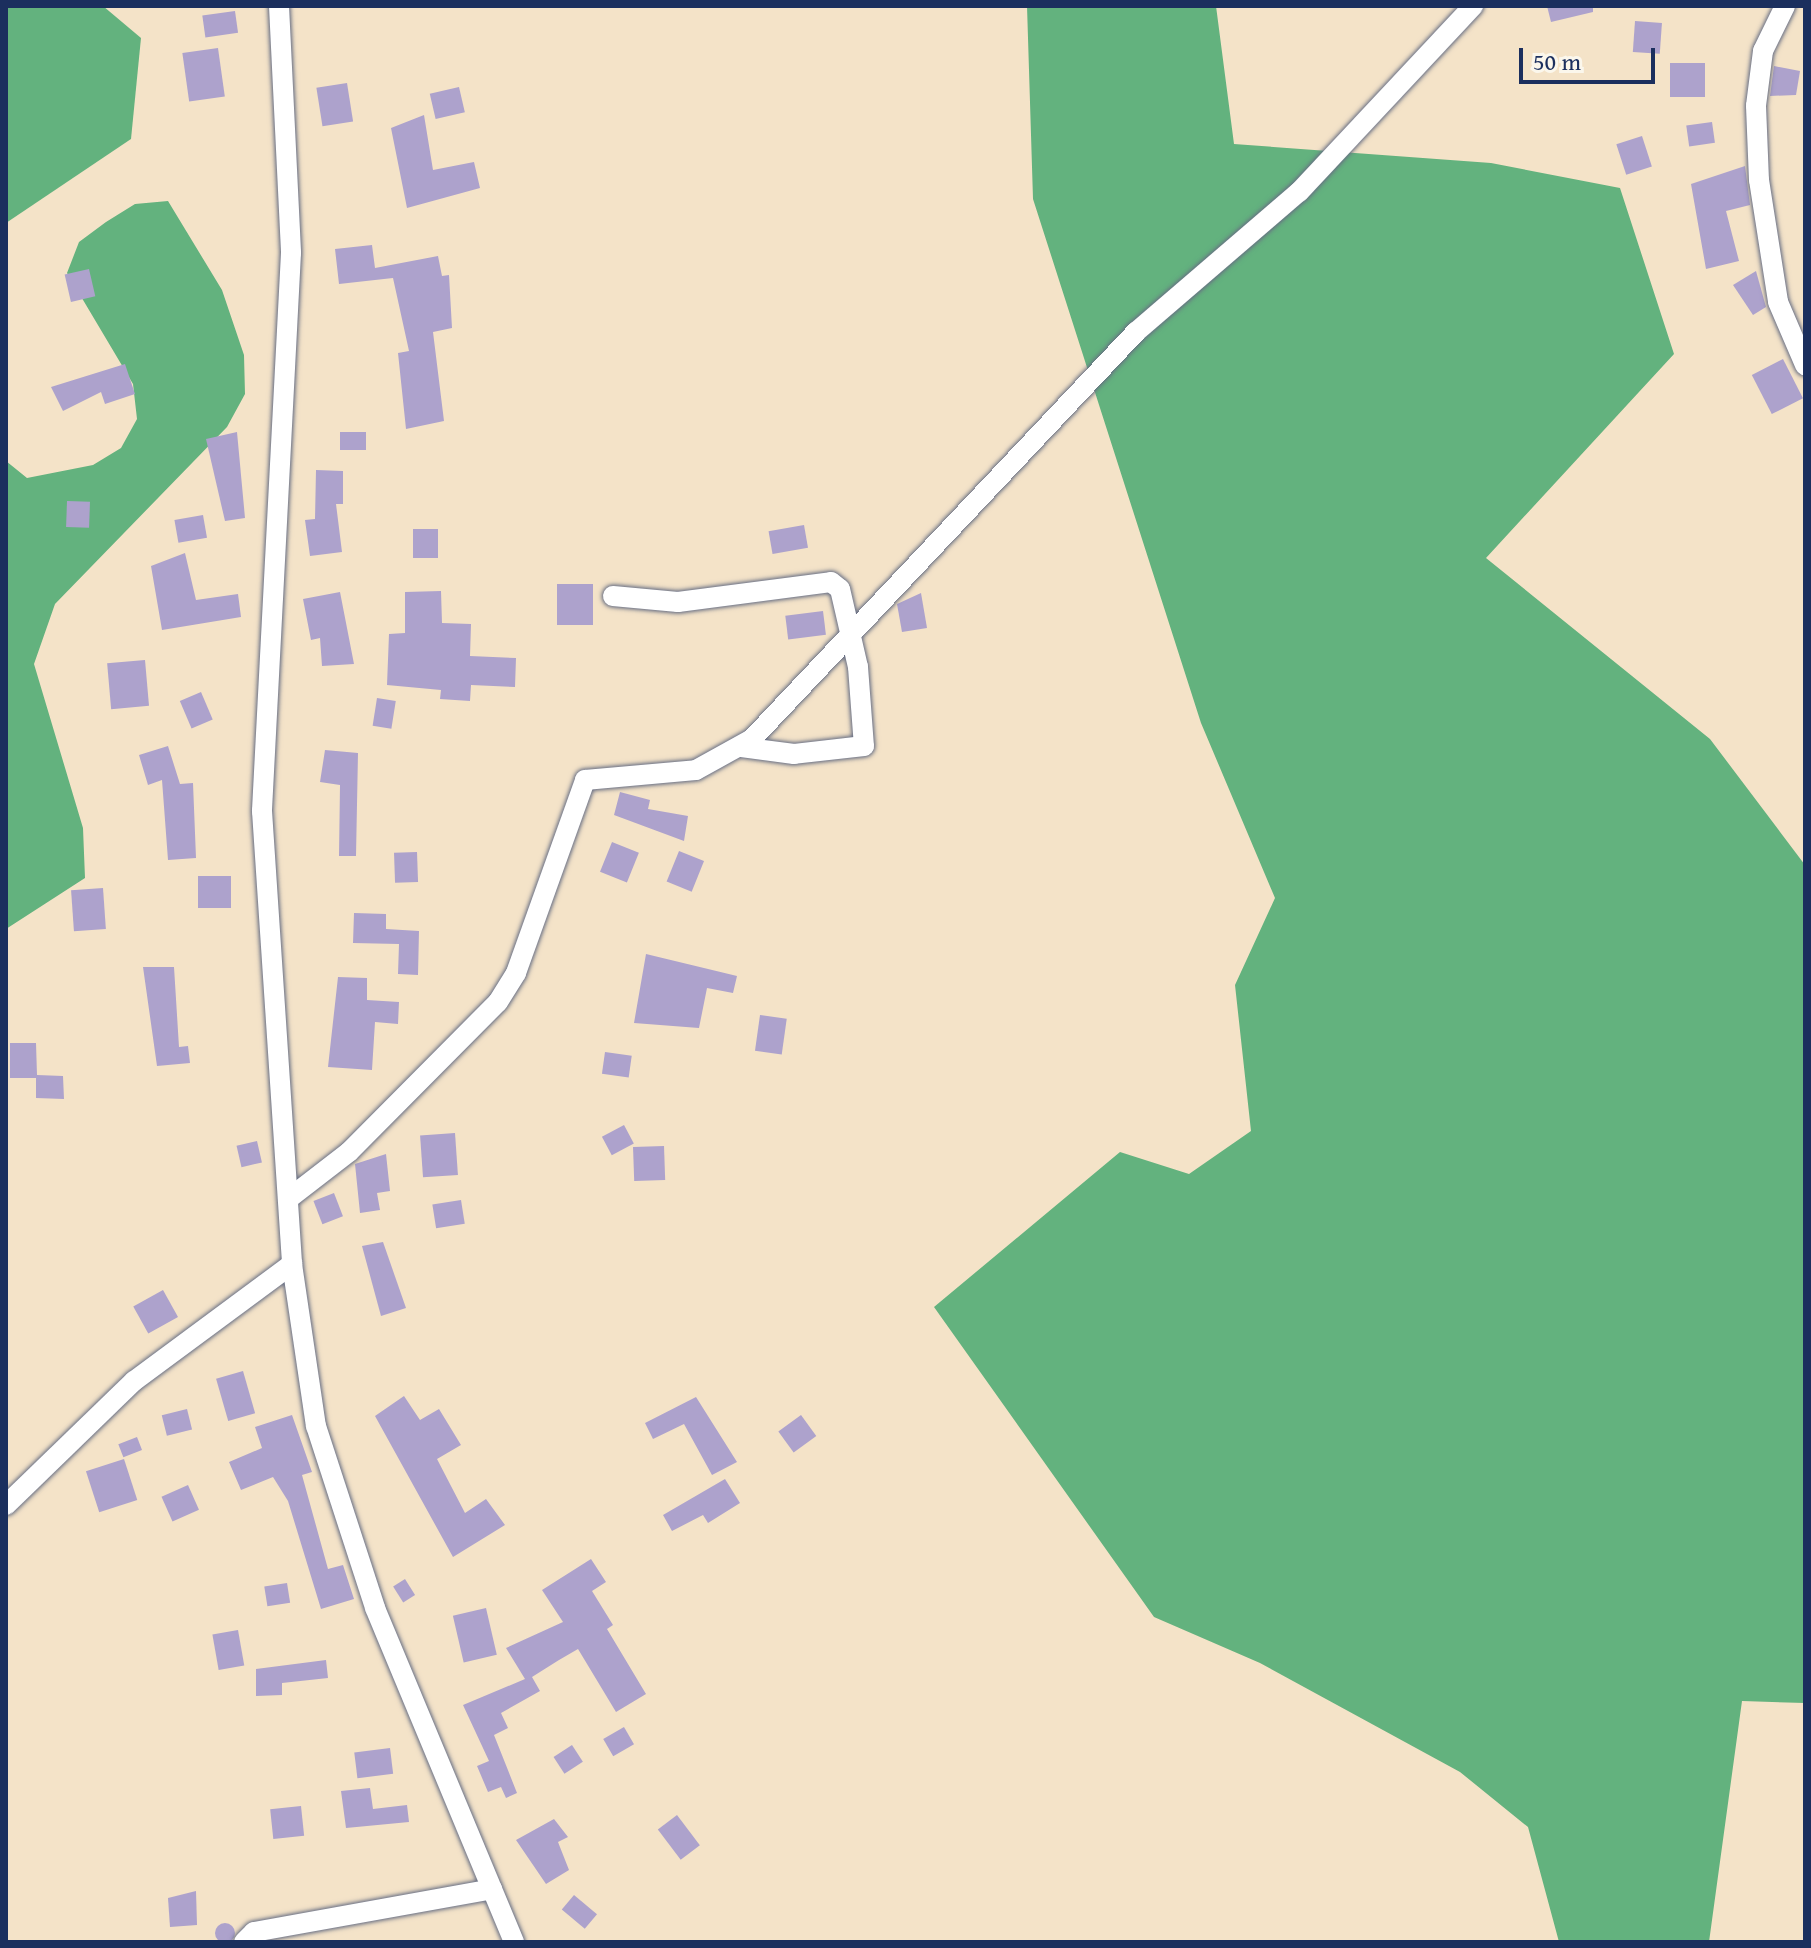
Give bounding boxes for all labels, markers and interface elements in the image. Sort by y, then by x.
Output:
scale bar [1523,32,1659,82]
text: 50 m [1533,44,1581,79]

